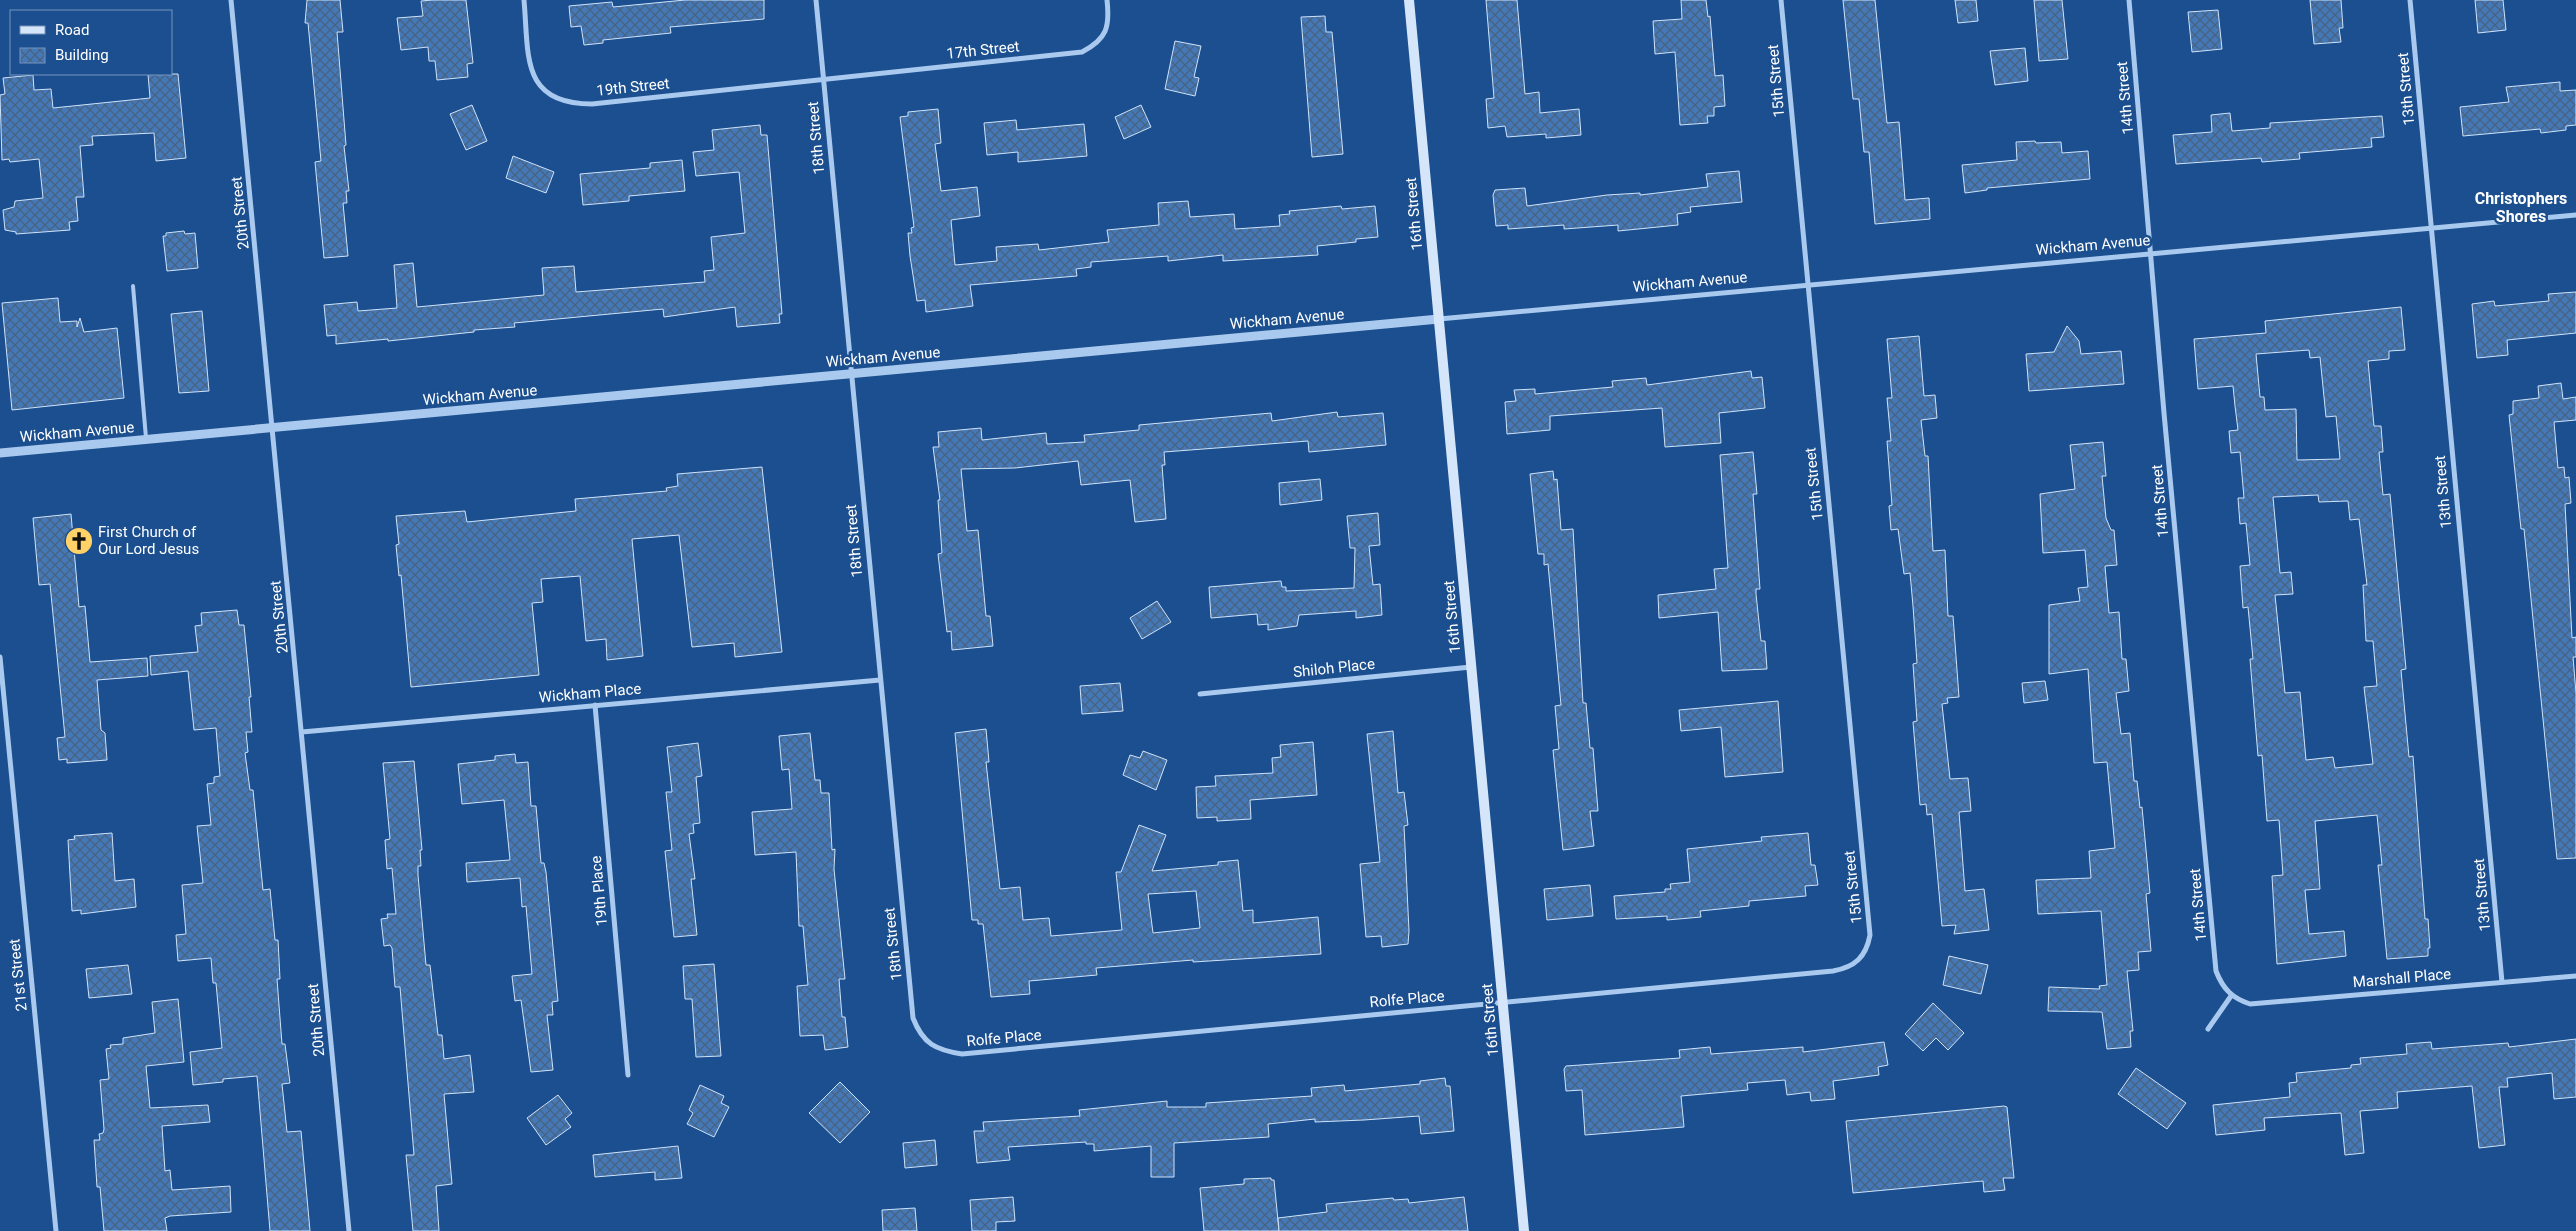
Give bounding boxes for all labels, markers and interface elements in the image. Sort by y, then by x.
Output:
legend [10,10,172,75]
text: Road [55,21,89,39]
street label: 17th Street [946,37,1020,63]
street label: 15th Street [1764,44,1788,118]
text: Building [55,46,109,64]
street label: 13th Street [2394,52,2418,126]
street label: 14th Street [2113,61,2137,135]
street label: 19th Street [596,74,670,100]
street label: 18th Street [804,101,828,175]
street label: 20th Street [227,176,253,250]
street label: 16th Street [1402,177,1426,251]
district label: Christophers Shores [2475,189,2567,226]
street label: Wickham Avenue [2035,231,2151,259]
street label: Wickham Avenue [1632,268,1748,296]
street label: Wickham Avenue [1229,305,1345,333]
street label: Wickham Avenue [825,343,941,371]
street label: Wickham Avenue [422,381,538,409]
street label: Wickham Avenue [19,418,135,446]
street label: 15th Street [1801,447,1827,521]
street label: 13th Street [2431,455,2455,529]
street label: 14th Street [2148,464,2172,538]
street label: 18th Street [842,504,866,578]
place label: First Church of Our Lord Jesus [98,523,199,558]
church icon: First Church of Our Lord Jesus [64,526,94,556]
street label: 20th Street [266,580,292,654]
street label: 16th Street [1440,580,1464,654]
street label: Shiloh Place [1292,655,1376,681]
street label: Wickham Place [538,680,642,706]
street label: 15th Street [1840,850,1866,924]
street label: 19th Place [587,855,611,927]
street label: 13th Street [2470,858,2494,932]
street label: 14th Street [2186,868,2210,942]
street label: 18th Street [880,907,906,981]
street label: 21st Street [5,938,31,1012]
street label: Marshall Place [2352,965,2452,991]
street label: 20th Street [304,983,328,1057]
street label: 16th Street [1478,983,1502,1057]
street label: Rolfe Place [1369,987,1445,1011]
street label: Rolfe Place [966,1026,1042,1050]

